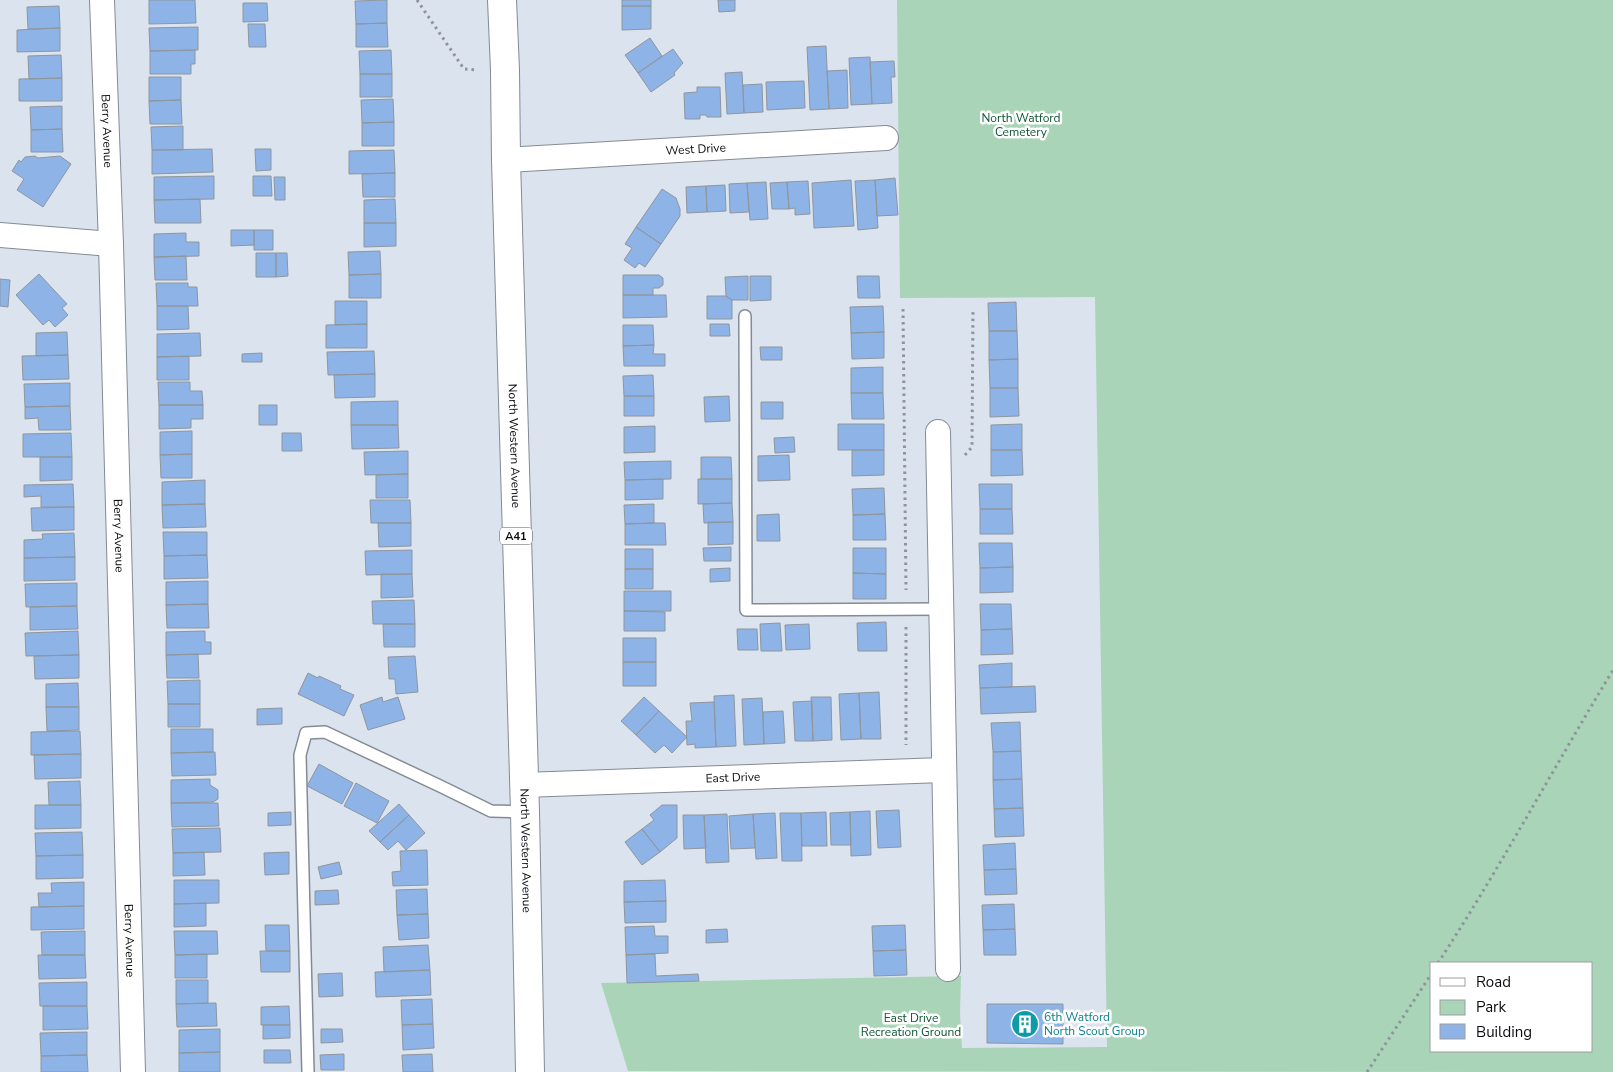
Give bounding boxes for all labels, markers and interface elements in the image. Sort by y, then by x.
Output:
street label: Berry Avenue [97,94,116,168]
park label: North Watford Cemetery [981,110,1061,140]
street label: West Drive [665,139,726,159]
street label: North Western Avenue [505,383,524,508]
street label: Berry Avenue [110,499,128,573]
road number: A41 [500,528,532,544]
street label: East Drive [705,769,761,786]
street label: North Western Avenue [516,788,535,913]
street label: Berry Avenue [121,904,138,978]
legend [1430,962,1593,1052]
text: Road [1476,972,1511,992]
text: Park [1476,997,1506,1017]
building icon: 6th Watford North Scout Group [1010,1009,1040,1039]
place label: 6th Watford North Scout Group [1044,1009,1145,1039]
park label: East Drive Recreation Ground [861,1010,961,1040]
text: Building [1476,1022,1532,1042]

